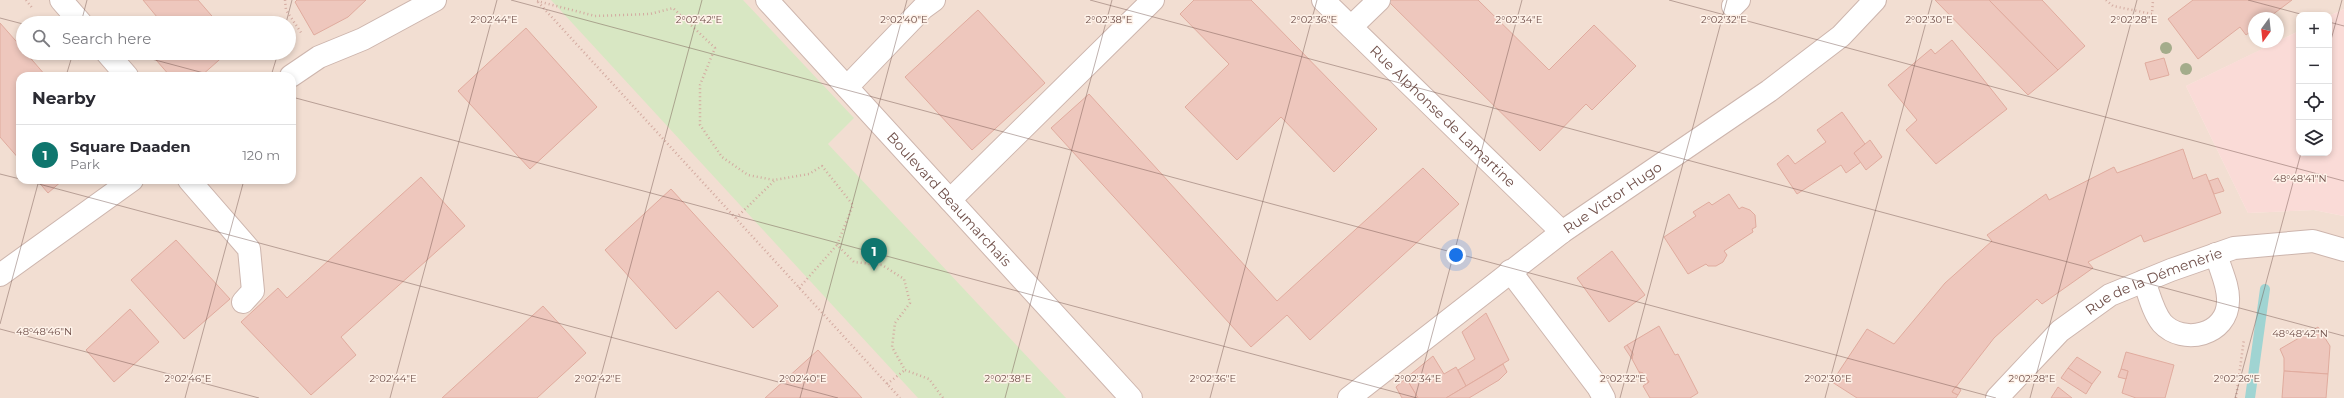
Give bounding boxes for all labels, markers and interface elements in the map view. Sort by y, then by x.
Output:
north arrow [2248,12,2284,48]
map controls [2296,12,2332,156]
button: + [2296,12,2332,48]
text: 2°02'44"E [470,13,518,26]
text: 2°02'42"E [676,13,723,26]
text: 2°02'40"E [880,13,928,26]
text: 2°02'38"E [1086,13,1133,26]
text: 2°02'36"E [1291,13,1338,26]
text: 2°02'34"E [1496,13,1543,26]
text: 2°02'32"E [1701,13,1747,26]
text: 2°02'30"E [1905,13,1953,26]
text: 2°02'28"E [2111,13,2158,26]
search box [16,16,296,60]
icon: search [30,27,52,49]
text: Search here [62,29,151,48]
street label: Rue Alphonse de Lamartine [1366,42,1520,191]
button: − [2296,48,2332,84]
button: locate [2296,84,2332,120]
text: Nearby [32,88,96,108]
button: layers [2296,120,2332,156]
street label: Boulevard Beaumarchais [883,128,1015,270]
text: Square Daaden [70,137,191,156]
text: 1 [42,147,48,163]
text: 120 m [242,147,280,163]
text: Park [70,156,100,172]
street label: Rue Victor Hugo [1560,158,1665,238]
text: 48°48'41"N [2273,172,2327,185]
pin: 1 [861,238,887,271]
street label: Rue de la Démenèrie [2081,244,2225,319]
your location [1446,245,1466,265]
text: 48°48'46"N [16,325,72,338]
text: 48°48'42"N [2272,327,2328,340]
text: 2°02'46"E [165,372,212,385]
text: 2°02'44"E [369,372,417,385]
text: 2°02'42"E [575,372,622,385]
text: 2°02'40"E [779,372,827,385]
text: 2°02'38"E [985,372,1032,385]
text: 2°02'36"E [1190,372,1237,385]
text: 2°02'34"E [1395,372,1442,385]
text: 2°02'32"E [1600,372,1646,385]
text: 2°02'30"E [1804,372,1852,385]
text: 2°02'28"E [2009,372,2056,385]
text: 2°02'26"E [2214,372,2261,385]

